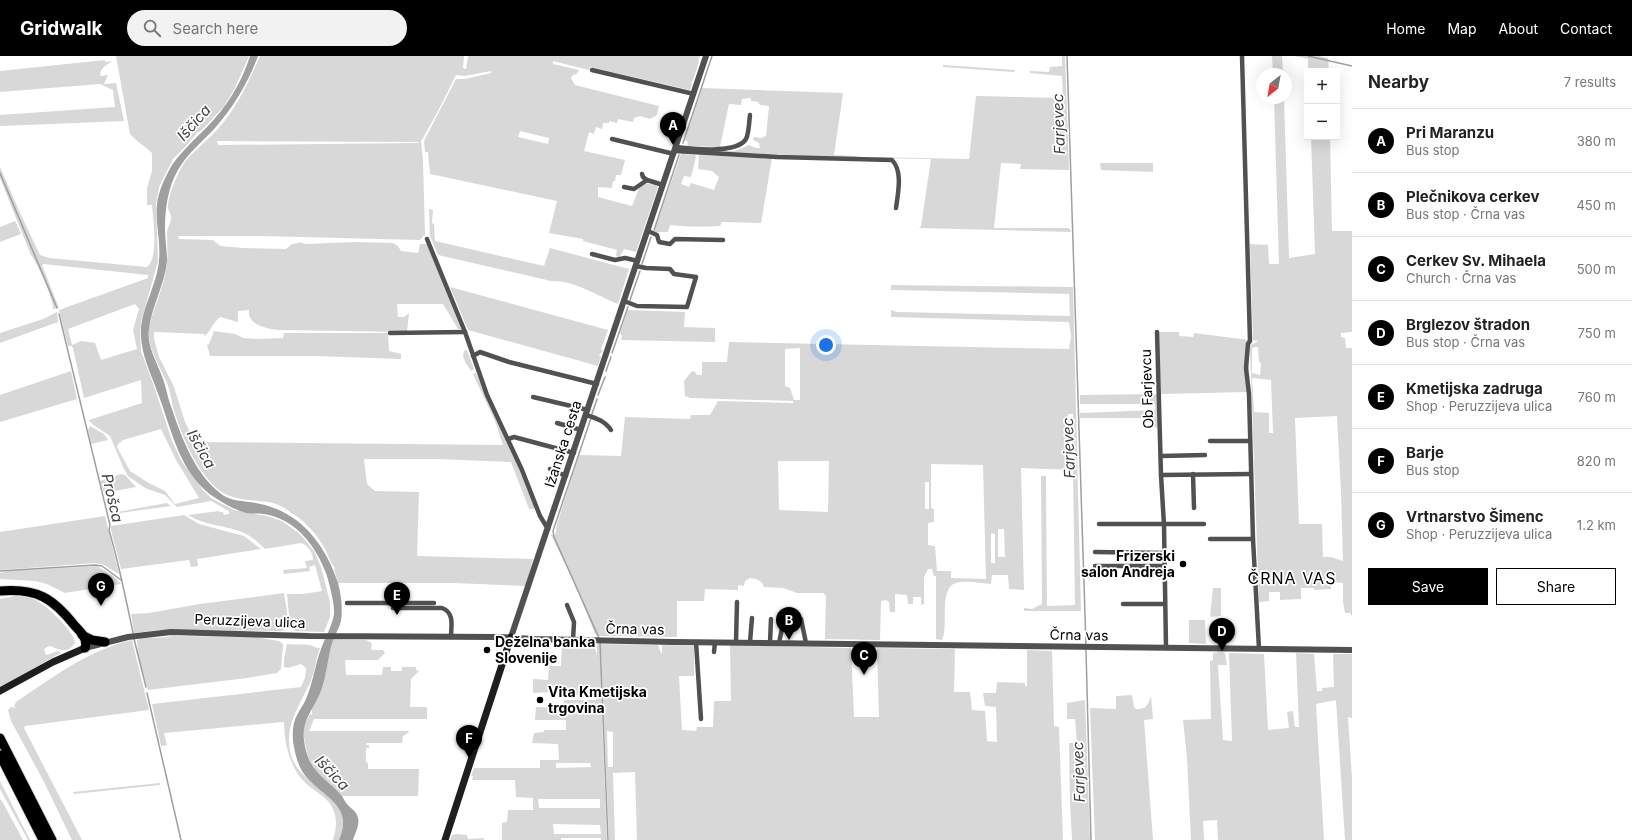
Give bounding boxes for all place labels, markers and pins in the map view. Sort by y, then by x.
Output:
pin: A [660,112,686,145]
place label: Frizerski salon Andreja [1081,547,1175,580]
marker: Frizerski salon Andreja [1178,559,1188,569]
pin: G [88,573,114,606]
pin: E [384,582,410,615]
pin: B [776,607,802,640]
pin: D [1209,618,1235,651]
place label: Deželna banka Slovenije [495,633,595,666]
pin: C [851,642,877,675]
marker: Deželna banka Slovenije [482,645,492,655]
place label: Vita Kmetijska trgovina [548,683,647,716]
marker: Vita Kmetijska trgovina [535,695,545,705]
pin: F [456,725,482,758]

